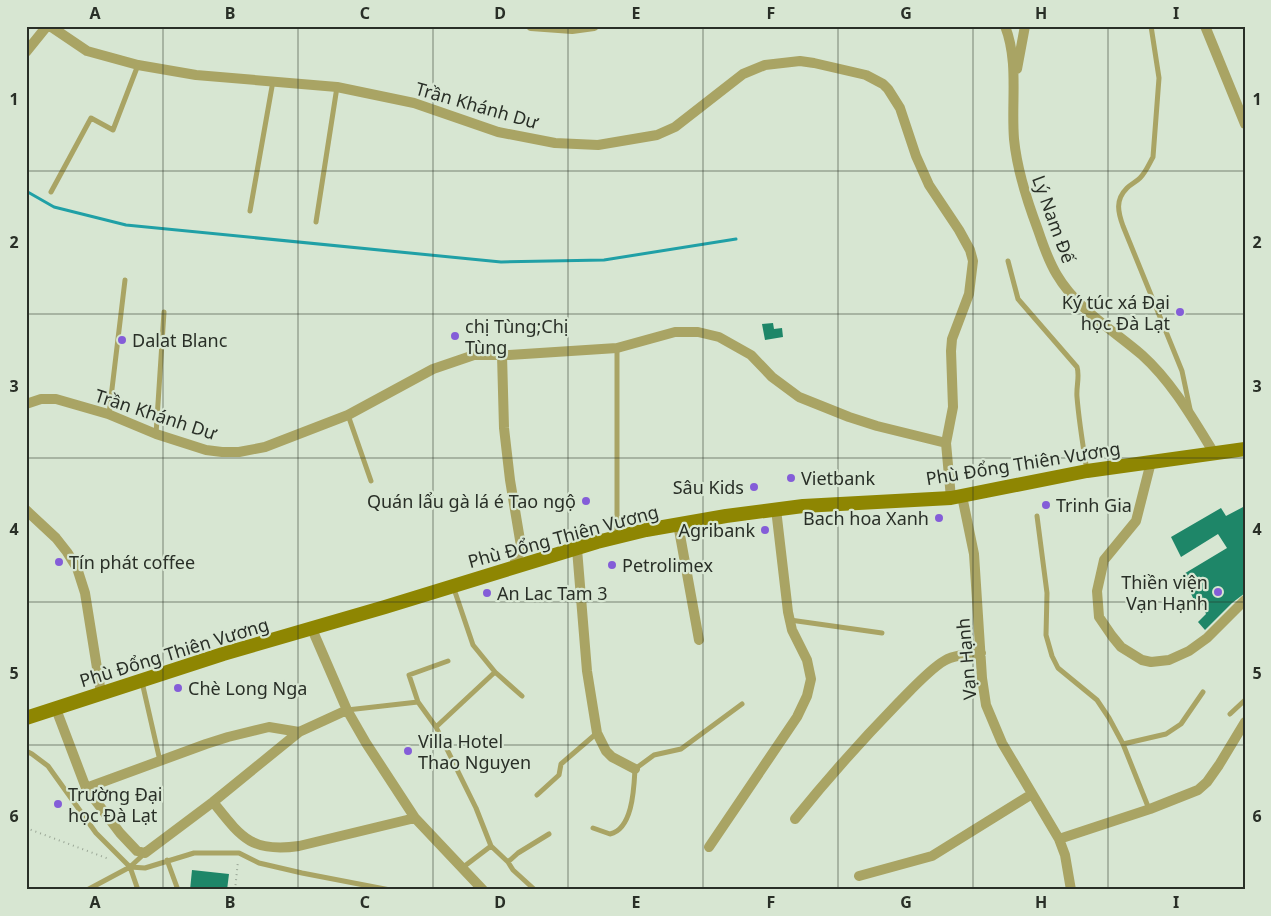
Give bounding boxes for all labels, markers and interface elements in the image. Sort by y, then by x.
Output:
text: A [89,2,101,24]
text: B [225,2,235,24]
text: C [360,2,370,24]
text: D [494,2,506,24]
text: E [632,2,641,24]
text: F [767,2,775,24]
text: G [900,2,912,24]
text: H [1035,2,1047,24]
text: I [1173,2,1179,24]
street label: Trần Khánh Dư [413,76,542,134]
text: 1 [9,88,19,110]
text: 1 [1252,88,1262,110]
street label: Lý Nam Đế [1027,172,1081,266]
text: 2 [9,231,19,253]
text: 2 [1252,231,1262,253]
place label: Ký túc xá Đại học Đà Lạt [1062,290,1171,335]
marker: Ký túc xá Đại học Đà Lạt [1174,306,1186,318]
place label: chị Tùng;Chị Tùng [465,314,568,359]
place label: Dalat Blanc [132,328,228,352]
marker: chị Tùng;Chị Tùng [449,330,461,342]
marker: Dalat Blanc [116,334,128,346]
text: 3 [9,375,19,397]
text: 3 [1252,375,1262,397]
street label: Trần Khánh Dư [92,383,221,445]
street label: Phù Đổng Thiên Vương [924,436,1122,490]
place label: Vietbank [801,466,875,490]
marker: Vietbank [785,472,797,484]
place label: Sâu Kids [673,475,744,499]
marker: Sâu Kids [748,481,760,493]
place label: Quán lẩu gà lá é Tao ngộ [367,489,576,513]
place label: Trinh Gia [1056,493,1132,517]
marker: Quán lẩu gà lá é Tao ngộ [580,495,592,507]
street label: Phù Đổng Thiên Vương [465,499,661,573]
marker: Trinh Gia [1040,499,1052,511]
place label: Bach hoa Xanh [803,506,929,530]
marker: Bach hoa Xanh [933,512,945,524]
text: 4 [9,518,19,540]
place label: Agribank [678,518,755,542]
text: 4 [1252,518,1262,540]
marker: Agribank [759,524,771,536]
place label: Tín phát coffee [69,550,195,574]
place label: Petrolimex [622,553,713,577]
marker: Tín phát coffee [53,556,65,568]
marker: Petrolimex [606,559,618,571]
place label: Thiền viện Vạn Hạnh [1121,570,1208,615]
place label: An Lac Tam 3 [497,581,608,605]
marker: Thiền viện Vạn Hạnh [1212,586,1224,598]
marker: An Lac Tam 3 [481,587,493,599]
street label: Phù Đổng Thiên Vương [77,612,271,692]
street label: Vạn Hạnh [950,617,982,701]
text: 5 [9,662,19,684]
text: 5 [1252,662,1262,684]
place label: Chè Long Nga [188,676,307,700]
marker: Chè Long Nga [172,682,184,694]
place label: Villa Hotel Thao Nguyen [418,729,531,774]
marker: Villa Hotel Thao Nguyen [402,745,414,757]
place label: Trường Đại học Đà Lạt [68,782,163,827]
marker: Trường Đại học Đà Lạt [52,798,64,810]
text: 6 [9,805,19,827]
text: 6 [1252,805,1262,827]
text: A [89,891,101,913]
text: B [225,891,235,913]
text: C [360,891,370,913]
text: D [494,891,506,913]
text: E [632,891,641,913]
text: F [767,891,775,913]
text: G [900,891,912,913]
text: H [1035,891,1047,913]
text: I [1173,891,1179,913]

